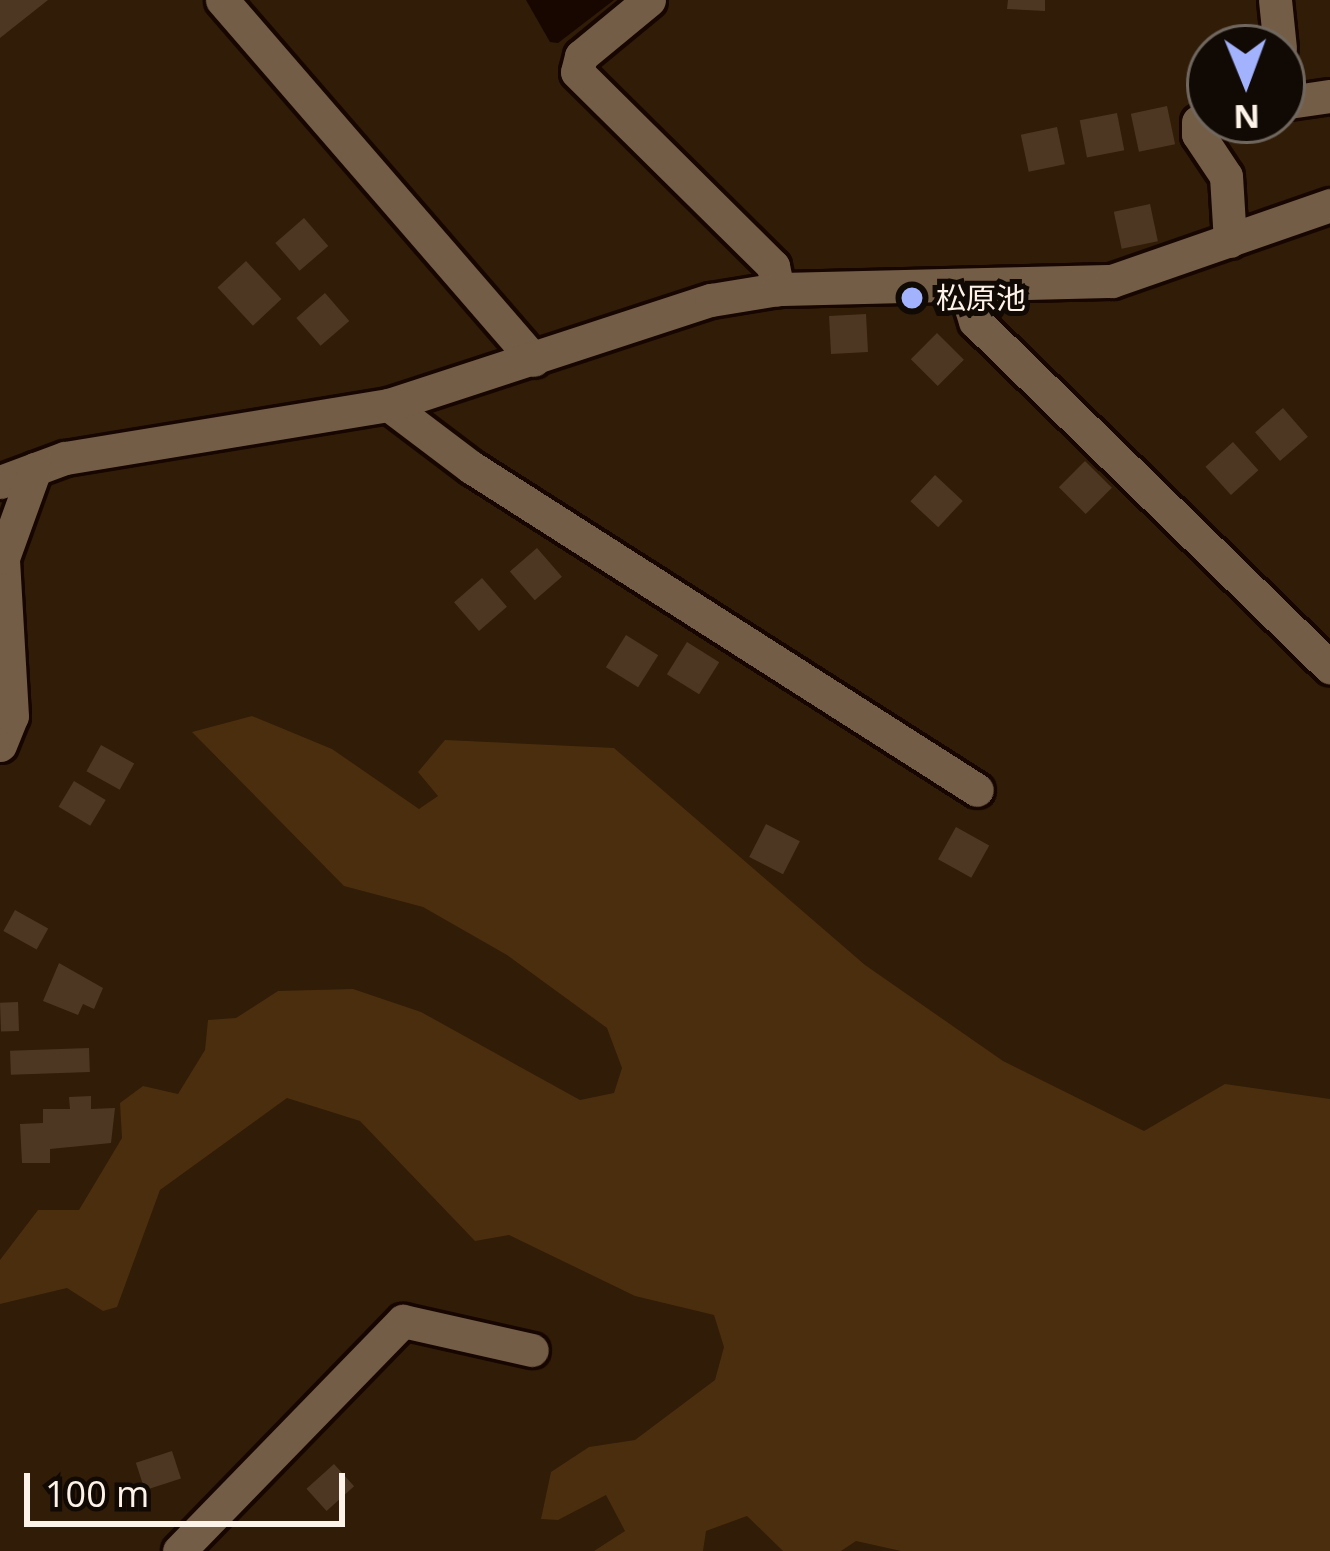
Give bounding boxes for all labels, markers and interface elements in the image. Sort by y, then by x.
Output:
north arrow [1186,24,1306,144]
text: N [1233,95,1260,140]
place label: 松原池 [936,280,1026,316]
marker: 松原池 [899,285,925,311]
scale bar [30,1449,351,1523]
text: 100 m [45,1469,149,1518]

